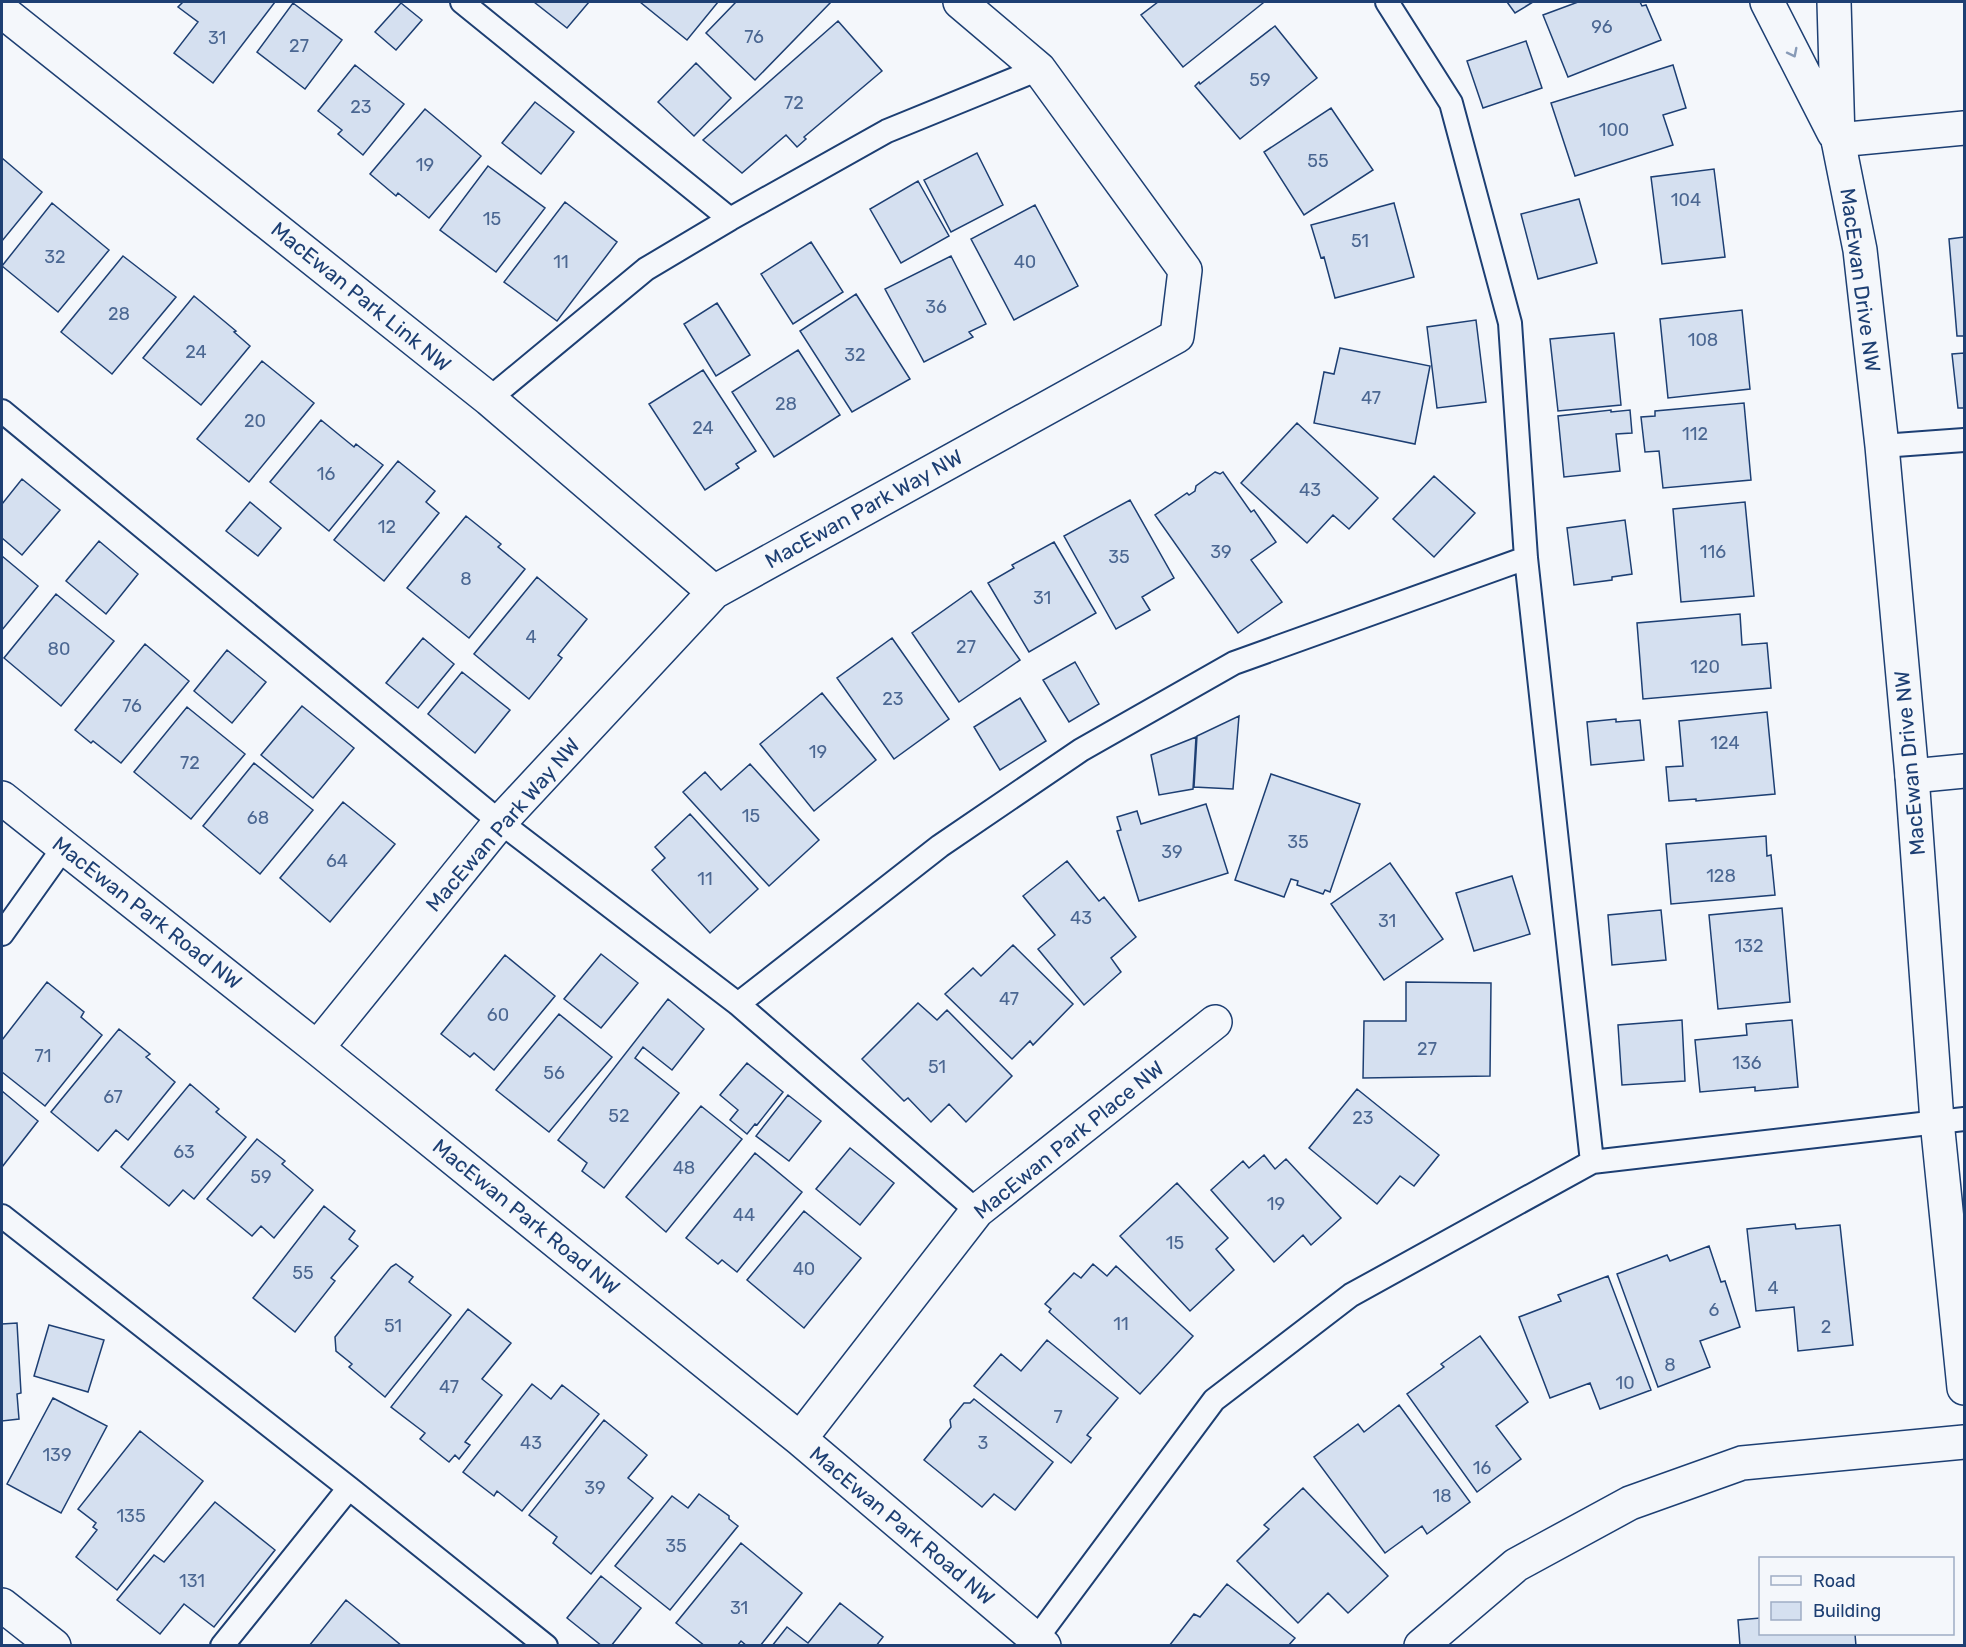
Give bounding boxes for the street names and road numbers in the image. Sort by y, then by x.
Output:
street label: MacEwan Drive NW [1835,186,1886,374]
street label: MacEwan Park Link NW [266,216,456,377]
street label: MacEwan Park Way NW [761,444,967,573]
street label: MacEwan Drive NW [1889,670,1930,857]
street label: MacEwan Park Way NW [420,733,585,917]
street label: MacEwan Park Road NW [48,831,247,994]
street label: MacEwan Park Place NW [969,1055,1169,1224]
street label: MacEwan Park Road NW [428,1133,625,1300]
street label: MacEwan Park Road NW [805,1441,1000,1610]

